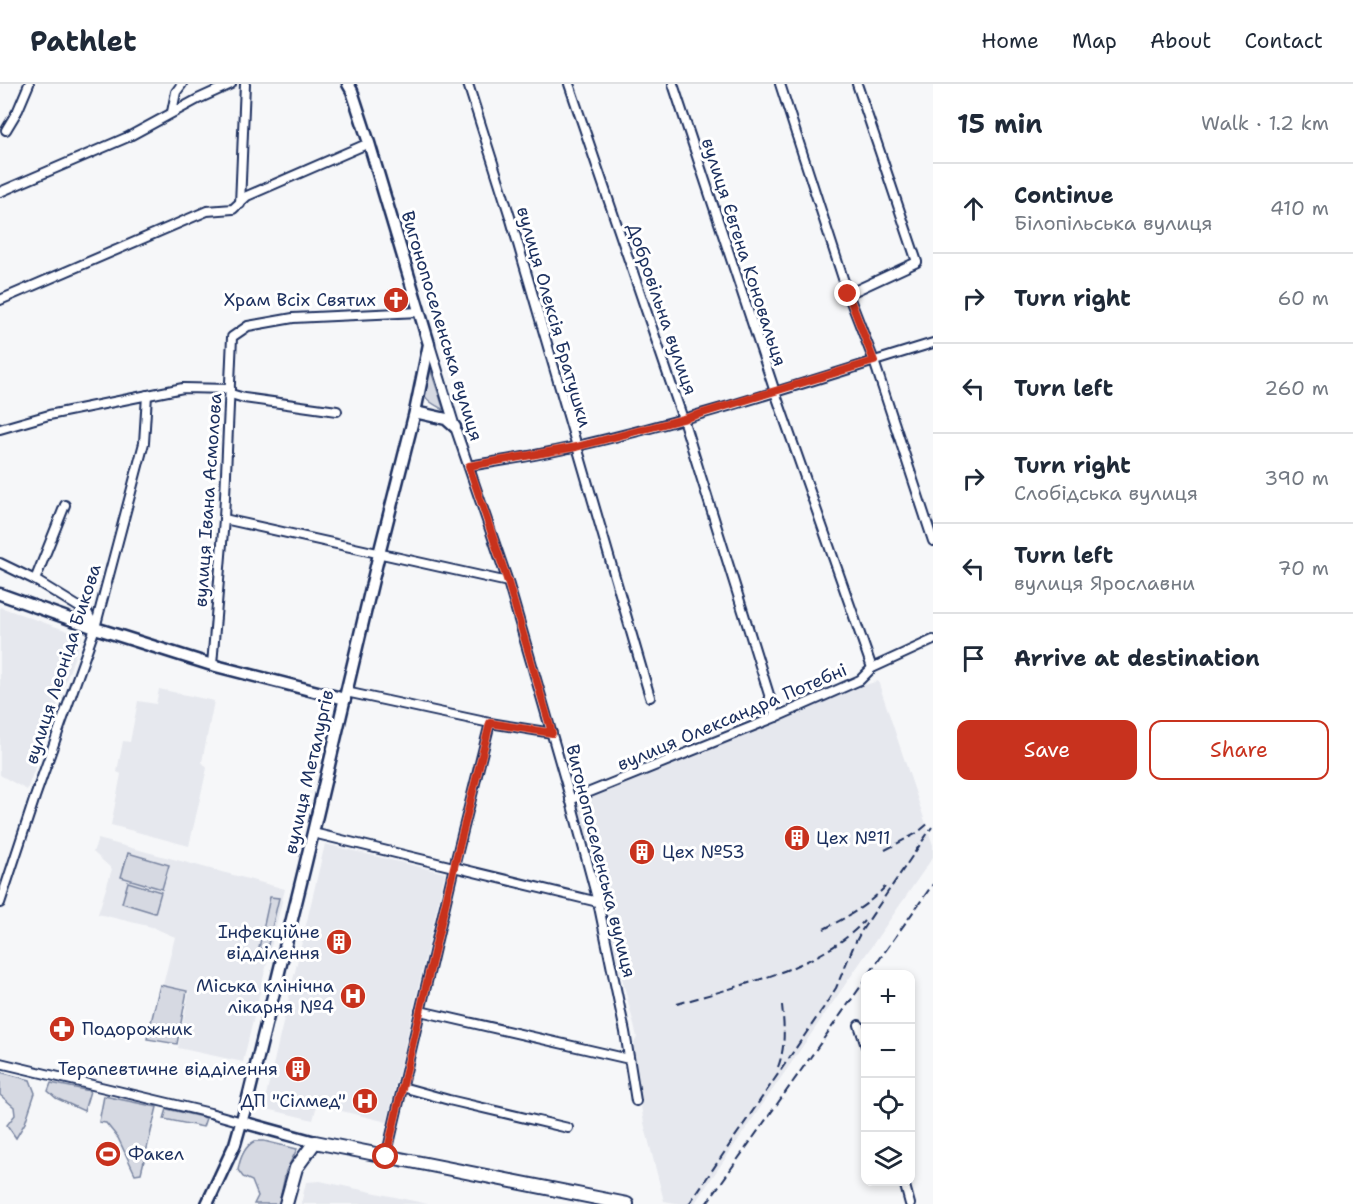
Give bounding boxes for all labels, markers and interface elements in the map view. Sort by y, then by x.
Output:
text: Pathlet [30,22,137,60]
text: Home [981,27,1039,55]
text: Map [1072,27,1117,55]
text: About [1150,27,1211,55]
text: Contact [1244,27,1323,55]
text: 15 min [957,106,1043,141]
text: Walk · 1.2 km [1201,110,1329,136]
street label: вулиця Євгена Коновальця [696,135,792,369]
text: Continue [1014,181,1114,210]
icon: ahead [957,192,990,225]
text: 410 m [1270,195,1329,221]
street label: вулиця Олексія Братушки [511,204,597,430]
street label: Вигонопоселенська вулиця [396,208,488,444]
text: Білопільська вулиця [1014,210,1213,236]
street label: Добровільна вулиця [621,220,703,398]
route end [834,280,860,306]
icon: right [957,282,990,315]
text: Turn right [1014,284,1131,313]
church icon: Храм Всіх Святих [381,285,411,315]
text: 60 m [1277,285,1329,311]
place label: Храм Всіх Святих [224,288,376,312]
icon: left [957,372,990,405]
text: Turn left [1014,374,1113,403]
text: 260 m [1264,375,1329,401]
street label: вулиця Івана Асмолова [189,392,227,608]
text: Turn right [1014,451,1131,480]
icon: right [957,462,990,495]
text: 390 m [1264,465,1329,491]
text: Слобідська вулиця [1014,480,1198,506]
text: Turn left [1014,541,1113,570]
icon: left [957,552,990,585]
text: 70 m [1277,555,1329,581]
street label: вулиця Леоніда Бикова [19,561,107,767]
text: вулиця Ярославни [1014,570,1195,596]
icon: arrive [957,642,990,675]
text: Arrive at destination [1014,644,1260,673]
street label: вулиця Олександра Потебні [614,658,850,776]
street label: вулиця Металургів [278,688,340,856]
button: Save [957,720,1137,780]
button: Share [1149,720,1329,780]
street label: Вигонопоселенська вулиця [560,742,642,980]
building icon: Цех №11 [782,823,812,853]
place label: Цех №11 [816,826,891,850]
building icon: Цех №53 [627,837,657,867]
place label: Цех №53 [662,840,745,864]
place label: Інфекційне відділення [218,920,320,965]
building icon: Інфекційне відділення [324,927,354,957]
map controls [861,970,915,1186]
button: + [861,970,915,1024]
place label: Міська клінічна лікарня №4 [196,974,334,1019]
hospital icon: Міська клінічна лікарня №4 [338,981,368,1011]
pharmacy icon: Подорожник [47,1014,77,1044]
place label: Подорожник [82,1017,193,1041]
button: − [861,1024,915,1078]
building icon: Терапевтичне відділення [283,1054,313,1084]
place label: Терапевтичне відділення [58,1057,278,1081]
button: locate [861,1078,915,1132]
hospital icon: ДП "Сілмед" [350,1086,380,1116]
place label: ДП "Сілмед" [240,1089,346,1113]
button: layers [861,1132,915,1186]
sports icon: Факел [93,1139,123,1169]
place label: Факел [128,1142,184,1166]
route start [372,1143,398,1169]

